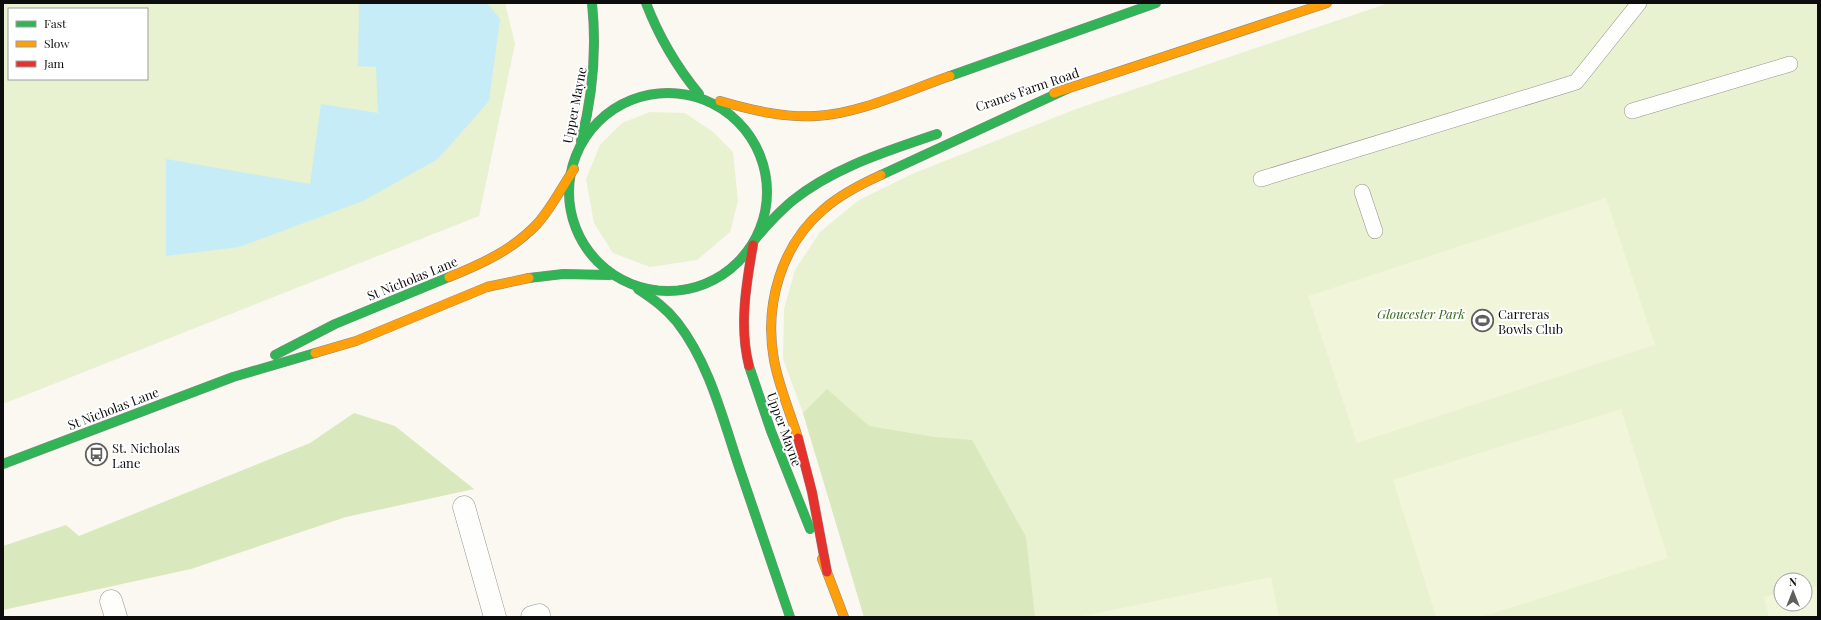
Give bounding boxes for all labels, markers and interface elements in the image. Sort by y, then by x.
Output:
legend [8,8,148,80]
text: Fast [44,15,67,31]
text: Slow [44,35,70,51]
text: Jam [43,55,65,71]
street label: Cranes Farm Road [973,63,1081,115]
street label: Upper Mayne [558,65,590,145]
street label: St Nicholas Lane [364,252,460,304]
park label: Gloucester Park [1377,305,1465,322]
place label: Carreras Bowls Club [1498,305,1563,337]
sports icon: Carreras Bowls Club [1469,307,1495,333]
street label: St Nicholas Lane [65,383,161,433]
street label: Upper Mayne [764,390,806,469]
place label: St. Nicholas Lane [112,439,180,471]
bus stop icon: St. Nicholas Lane [84,441,110,467]
north arrow [1773,572,1813,612]
text: N [1789,574,1797,589]

